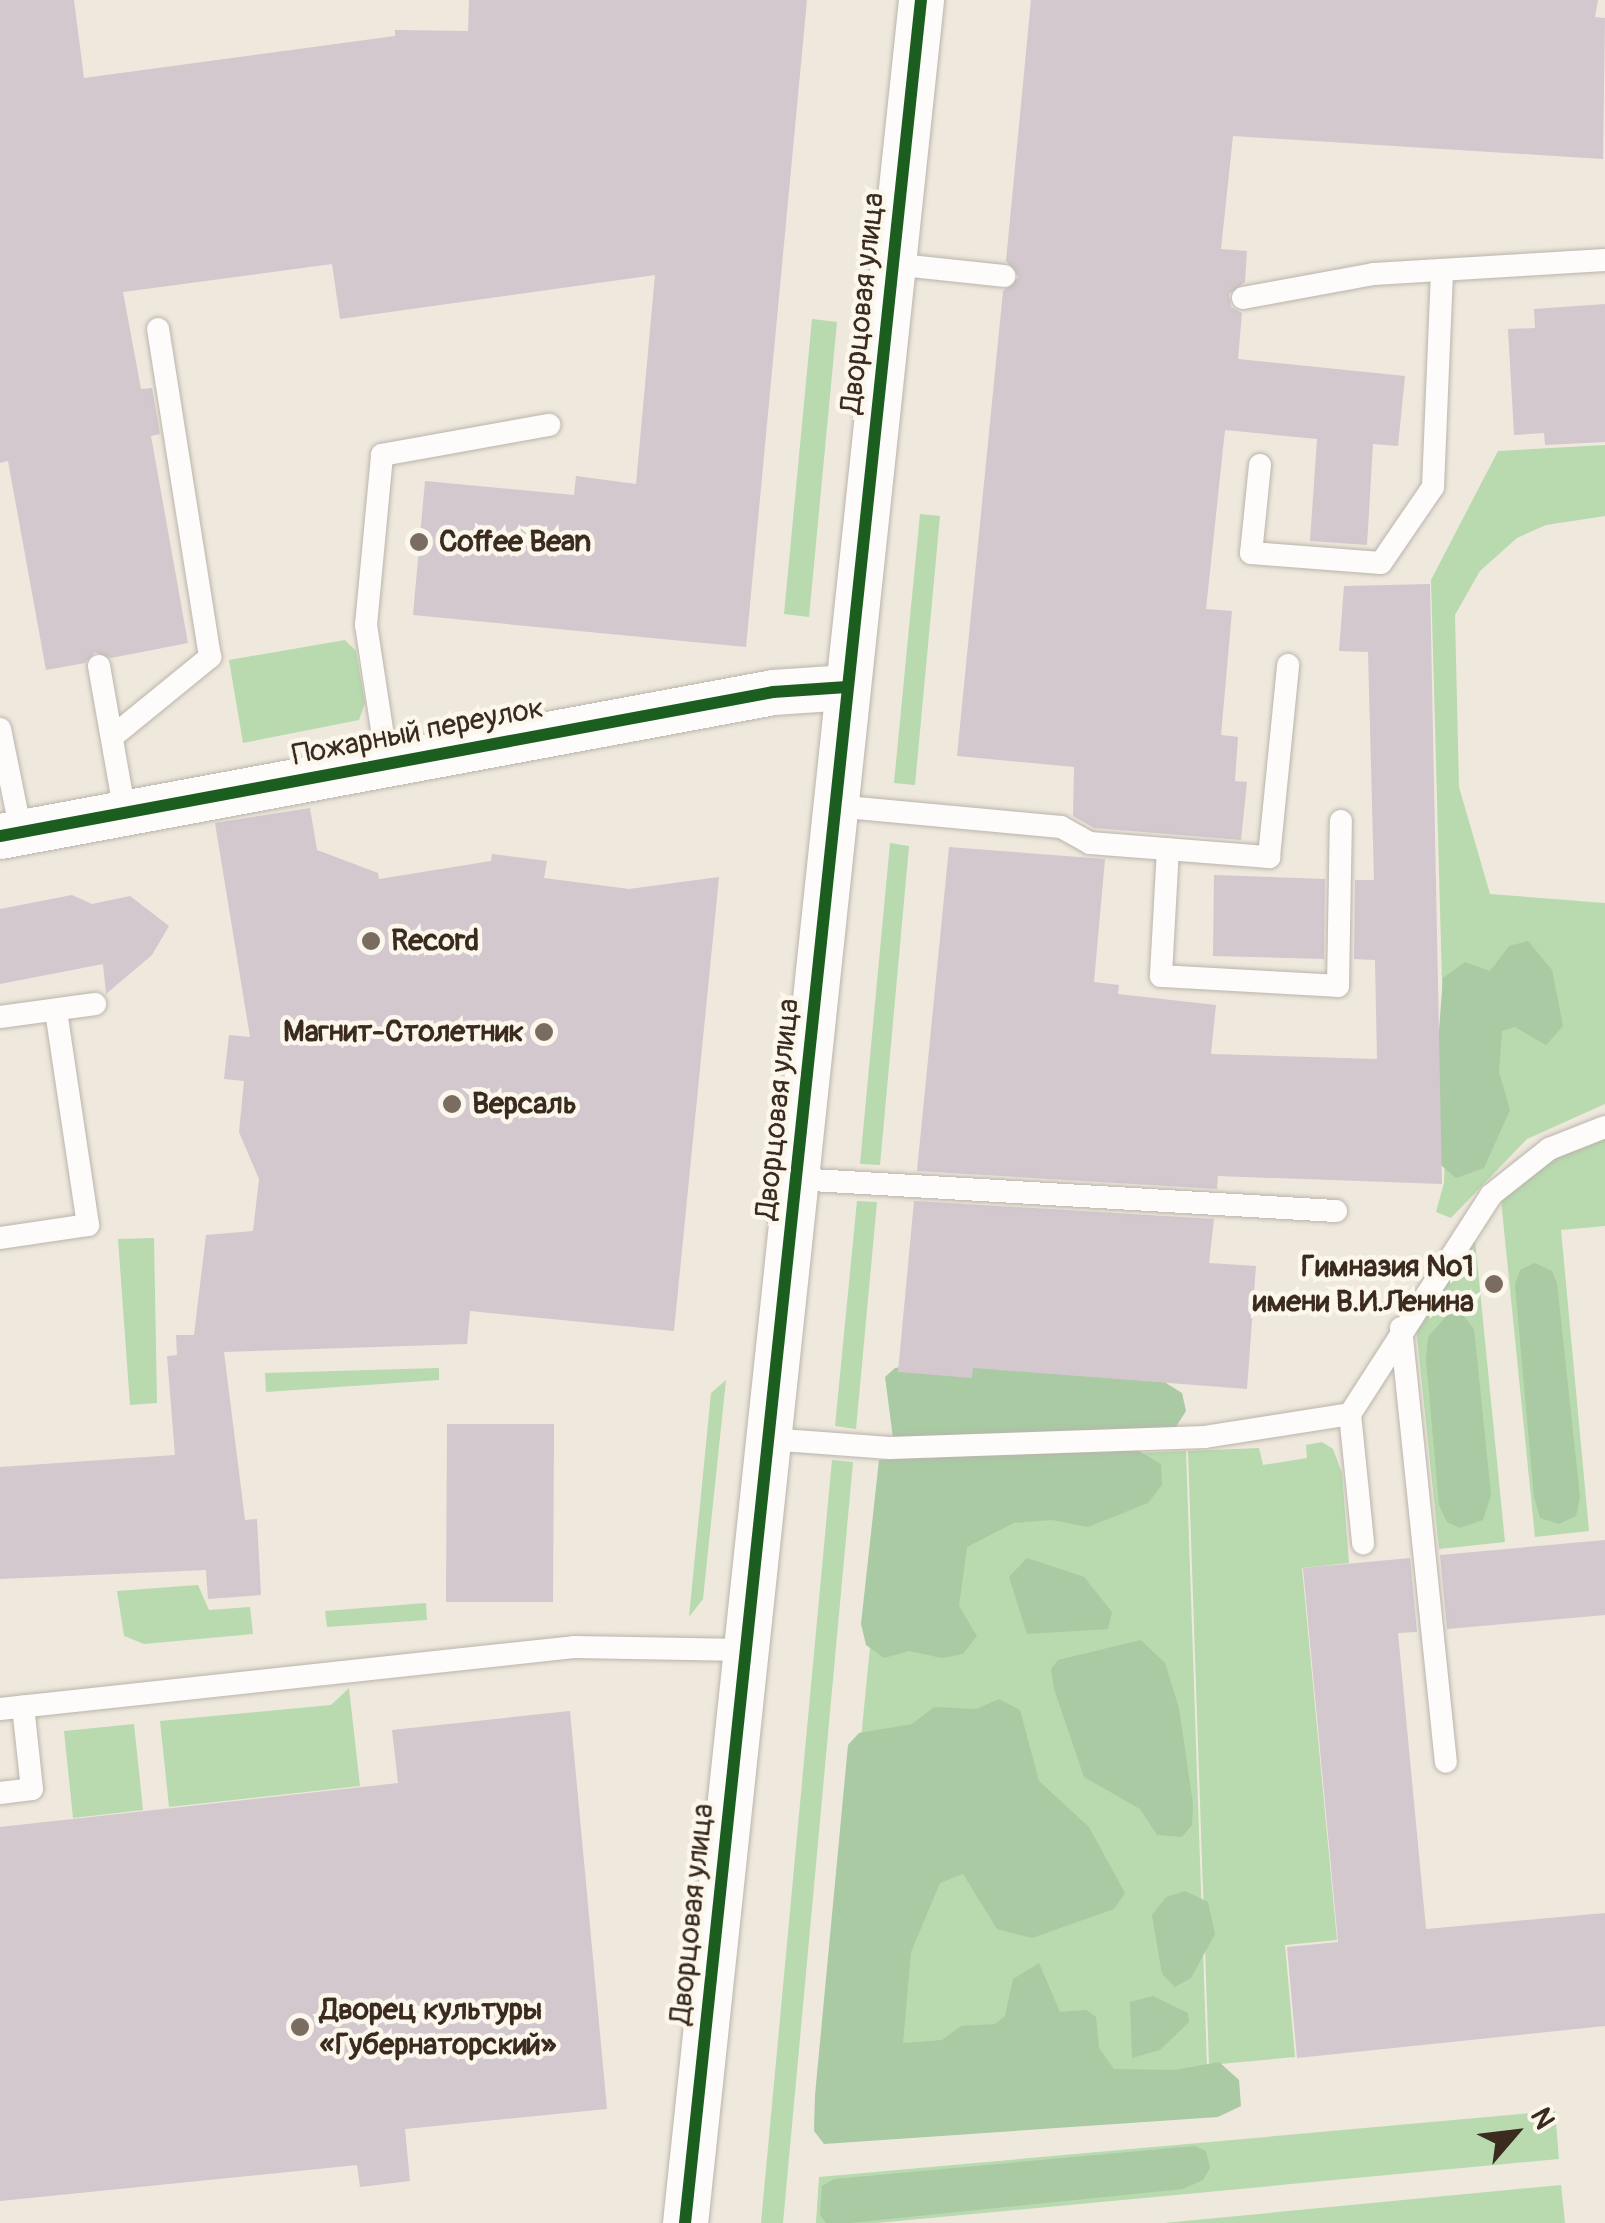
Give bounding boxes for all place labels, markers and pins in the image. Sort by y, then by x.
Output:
place label: Coffee Bean [439,524,591,560]
marker: Coffee Bean [408,531,430,553]
place label: Record [391,923,479,959]
marker: Record [360,930,382,952]
place label: Магнит-Столетник [283,1014,524,1050]
marker: Магнит-Столетник [533,1021,555,1043]
place label: Версаль [472,1086,577,1122]
marker: Версаль [441,1093,463,1115]
place label: Гимназия №1 имени В.И.Ленина [1253,1249,1474,1320]
marker: Гимназия №1 имени В.И.Ленина [1483,1273,1505,1295]
place label: Дворец культуры «Губернаторский» [320,1992,556,2062]
marker: Дворец культуры «Губернаторский» [289,2016,311,2038]

